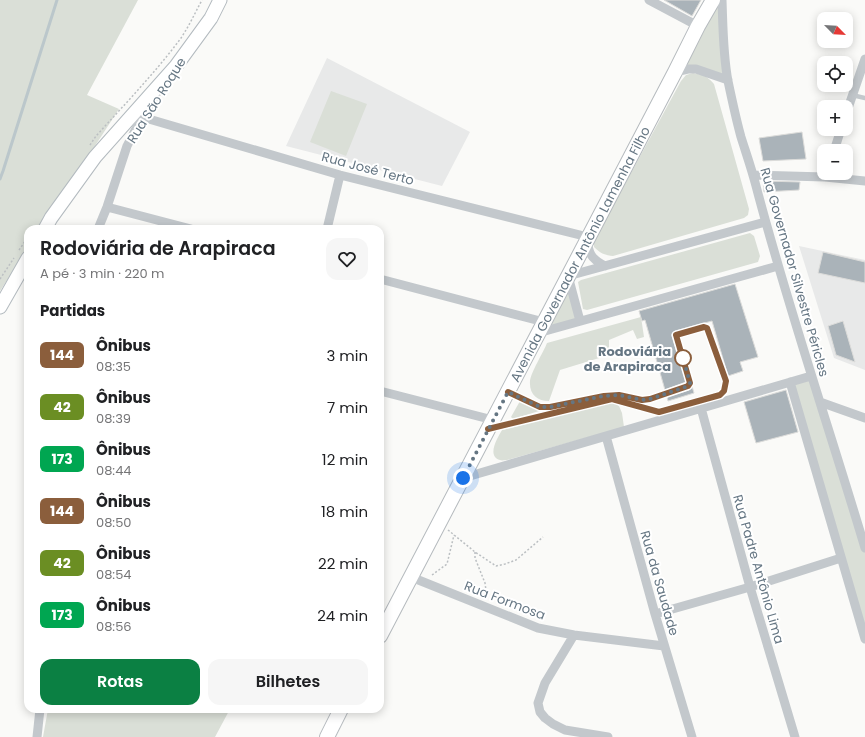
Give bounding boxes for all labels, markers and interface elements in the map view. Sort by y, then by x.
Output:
north arrow [817,12,853,48]
map controls [817,12,853,180]
street label: Rua São Roque [122,54,190,147]
button: locate [817,56,853,92]
button: + [817,100,853,136]
street label: Avenida Governador Antônio Lamenha Filho [506,123,655,385]
button: − [817,144,853,180]
street label: Rua José Terto [320,147,416,190]
street label: Rua Governador Silvestre Péricles [756,165,834,379]
text: Rodoviária de Arapiraca [40,235,276,262]
button: heart [326,238,368,280]
text: A pé · 3 min · 220 m [40,264,165,283]
text: Partidas [40,300,105,321]
text: Ônibus [96,335,151,356]
place label: Rodoviária de Arapiraca [584,342,671,376]
text: 144 [50,345,74,365]
text: 3 min [326,345,368,366]
marker: Rodoviária de Arapiraca [674,349,692,367]
text: 08:35 [96,357,131,376]
text: Ônibus [96,387,151,408]
text: 42 [53,397,71,417]
text: 7 min [327,397,368,418]
text: 08:39 [96,409,131,428]
text: Ônibus [96,439,151,460]
text: 173 [51,449,73,469]
text: 12 min [322,449,368,470]
text: 08:44 [96,461,132,480]
your location [453,468,473,488]
text: Ônibus [96,491,151,512]
street label: Rua Padre Antônio Lima [728,492,789,646]
text: 144 [50,501,74,521]
text: 18 min [321,501,368,522]
text: 08:50 [96,513,131,532]
street label: Rua da Saudade [635,528,684,638]
text: Ônibus [96,543,151,564]
text: 42 [53,553,71,573]
text: 22 min [318,553,368,574]
text: 08:54 [96,565,131,584]
street label: Rua Formosa [462,576,548,625]
text: Ônibus [96,595,151,616]
text: 173 [51,605,73,625]
text: 24 min [317,605,368,626]
text: 08:56 [96,617,132,636]
button: Rotas [40,659,200,705]
button: Bilhetes [208,659,368,705]

